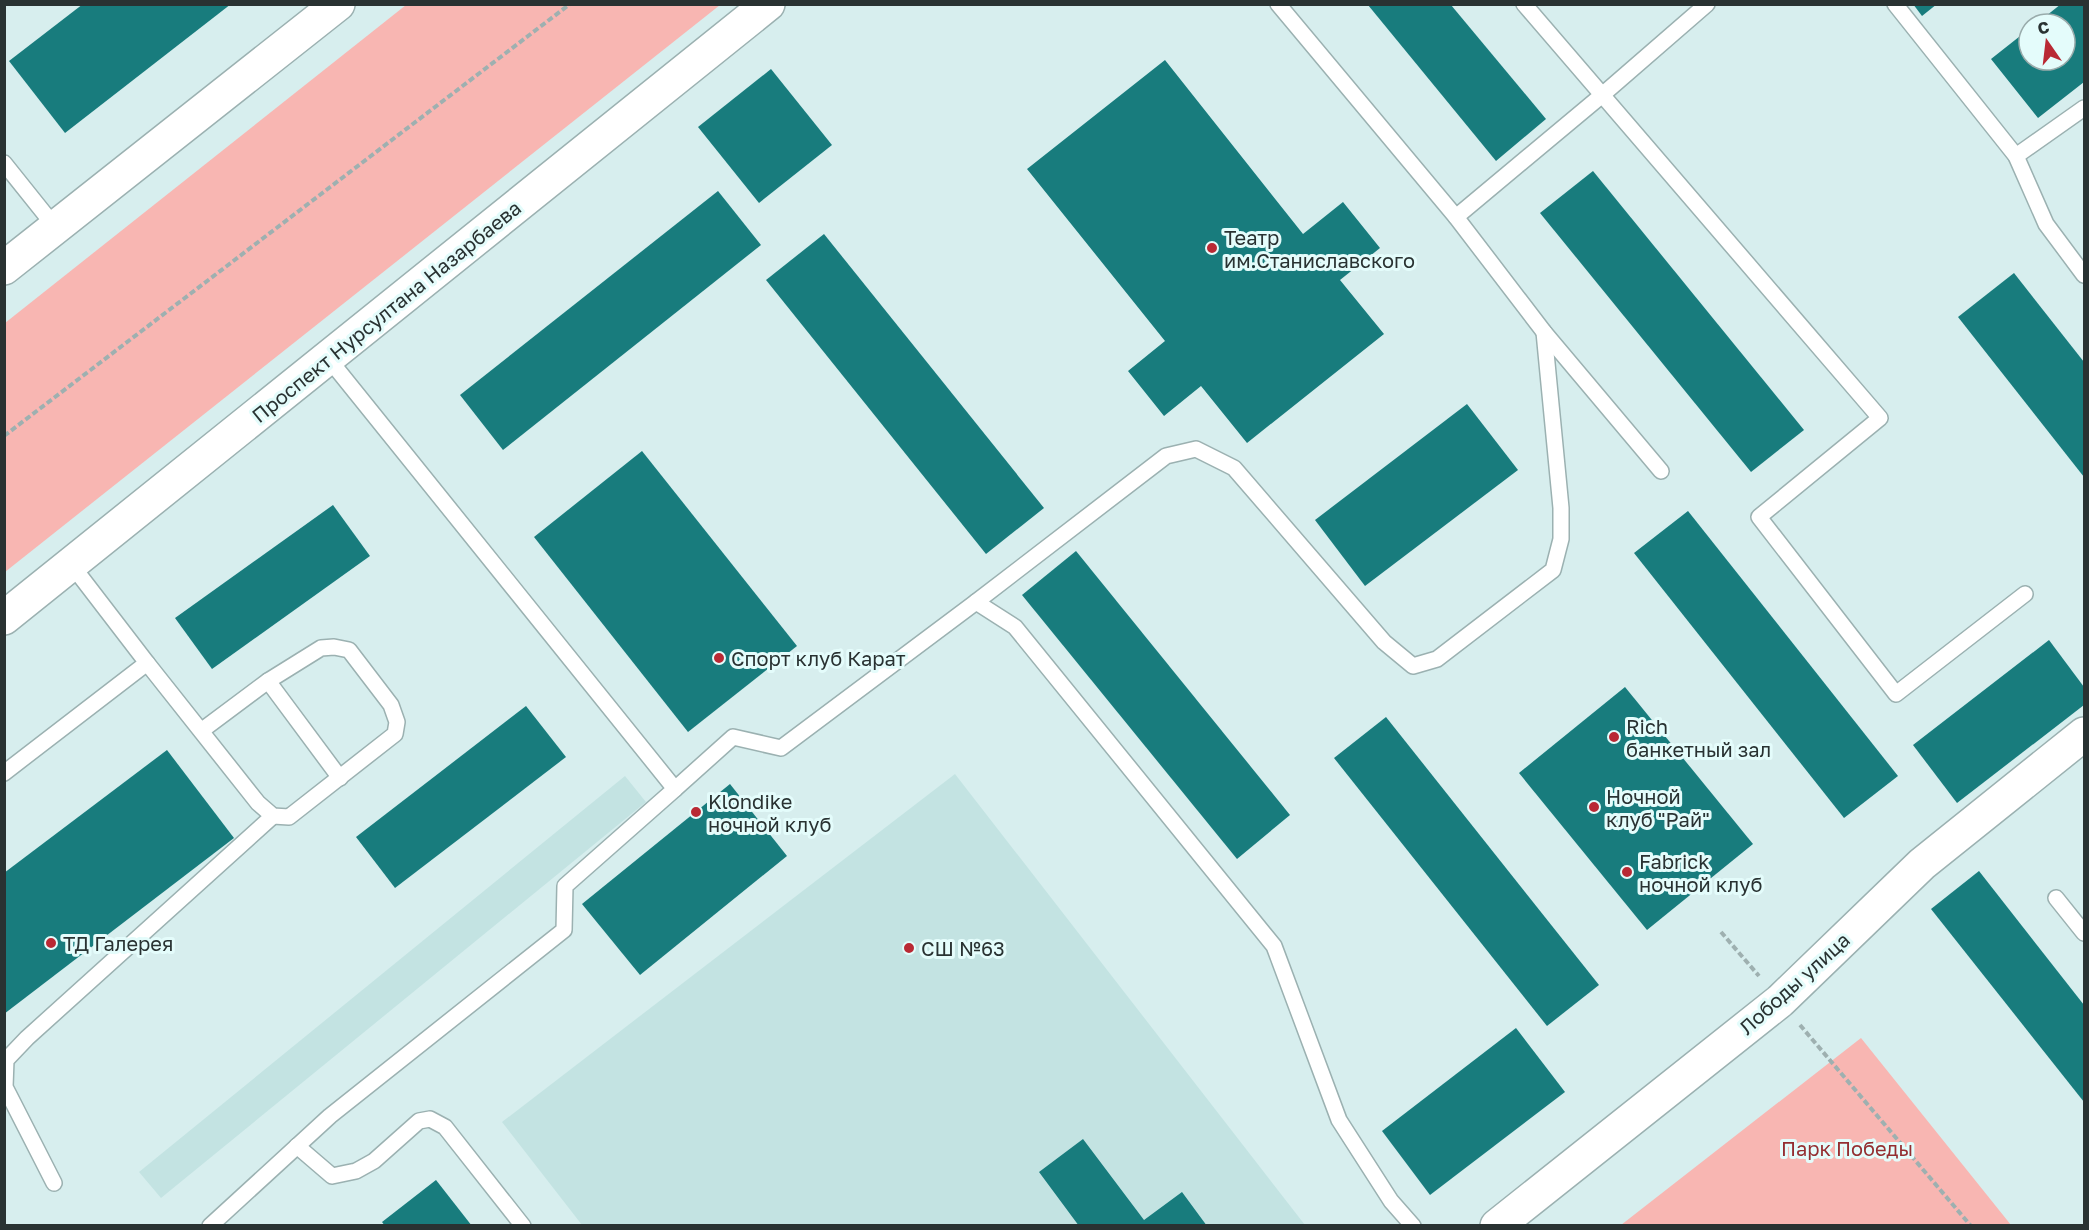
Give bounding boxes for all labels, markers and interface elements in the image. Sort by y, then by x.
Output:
north arrow [2017,12,2077,72]
text: С [2035,16,2051,39]
street label: Проспект Нурсултана Назарбаева [247,195,525,427]
place label: Театр им.Станиславского [1224,225,1415,272]
marker: Театр им.Станиславского [1205,241,1219,255]
place label: Спорт клуб Карат [731,646,906,670]
marker: Спорт клуб Карат [712,651,726,665]
place label: Rich банкетный зал [1626,714,1771,761]
marker: Rich банкетный зал [1607,730,1621,744]
place label: Ночной клуб "Рай" [1606,784,1710,831]
place label: Klondike ночной клуб [708,789,831,836]
marker: Ночной клуб "Рай" [1587,800,1601,814]
marker: Klondike ночной клуб [689,805,703,819]
place label: Fabrick ночной клуб [1639,849,1762,896]
marker: Fabrick ночной клуб [1620,865,1634,879]
street label: Лободы улица [1734,927,1854,1039]
place label: ТД Галерея [63,931,173,955]
marker: ТД Галерея [44,936,58,950]
place label: СШ №63 [921,936,1005,960]
marker: СШ №63 [902,941,916,955]
park label: Парк Победы [1781,1136,1913,1160]

